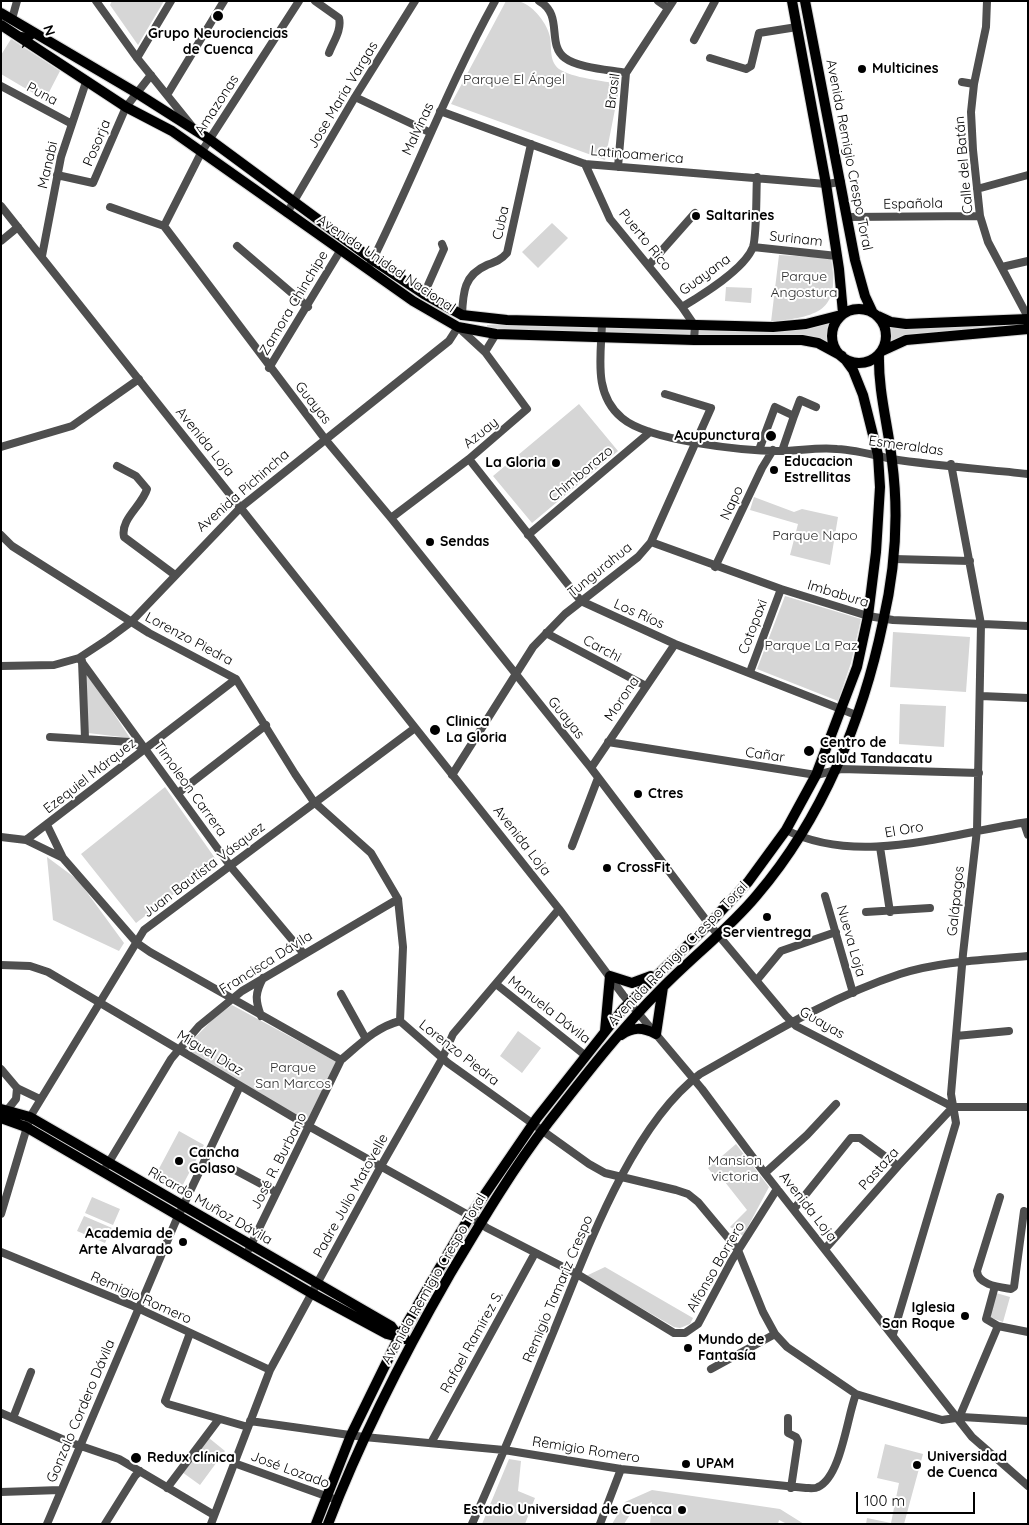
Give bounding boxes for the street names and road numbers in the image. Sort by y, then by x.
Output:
street label: Jose Maria Vargas [304,38,382,152]
street label: Avenida Remigio Crespo Toral [822,58,876,252]
street label: Amazonas [191,72,243,138]
street label: Brasil [602,72,624,110]
street label: Puna [24,79,60,109]
street label: Malvinas [398,100,438,158]
street label: Calle del Batán [951,115,977,215]
street label: Posorja [80,117,114,169]
street label: Manabi [34,140,62,190]
street label: Latinoamerica [590,143,684,167]
street label: Española [883,195,943,213]
street label: Cuba [489,205,513,241]
street label: Puerto Rico [615,206,675,274]
street label: Avenida Unidad Nacional [314,211,458,317]
street label: Surinam [768,228,824,250]
street label: Zamora Chinchipe [256,248,332,358]
street label: Guayana [676,251,734,299]
street label: Guayas [291,378,335,428]
street label: Avenida Loja [172,404,238,480]
street label: Azuay [460,414,502,452]
street label: Esmeraldas [867,432,945,460]
street label: Chimborazo [546,442,616,506]
street label: Avenida Pichincha [193,446,293,536]
street label: Napo [717,483,747,523]
street label: Tungurahua [565,539,635,601]
street label: Imbabura [805,577,871,611]
street label: Los Ríos [611,595,667,633]
street label: Cotopaxi [735,597,771,657]
street label: Lorenzo Piedra [142,609,236,669]
street label: Carchi [580,632,624,666]
street label: Morona [601,674,643,724]
street label: Guayas [544,694,588,742]
street label: Ezequiel Márquez [40,735,140,817]
street label: Timoleon Carrera [150,738,230,840]
street label: Cañar [744,744,786,766]
street label: Avenida Loja [490,803,554,879]
street label: El Oro [883,818,925,842]
street label: Juan Bautista Vásquez [140,819,268,921]
street label: Galápagos [944,865,968,937]
street label: Avenida Remigio Crespo Toral [604,878,752,1030]
street label: Nueva Loja [833,903,869,979]
street label: Francisca Dávila [216,928,316,998]
street label: Manuela Dávila [504,973,594,1047]
street label: Guayas [797,1003,847,1043]
street label: Lorenzo Piedra [416,1016,502,1090]
street label: Miguel Diaz [174,1027,246,1079]
street label: José R. Burbano [247,1110,311,1212]
street label: Padre Julio Matovelle [310,1131,392,1261]
street label: Pastaza [855,1144,903,1194]
street label: Ricardo Muñoz Dávila [145,1163,275,1249]
street label: Avenida Loja [776,1169,840,1245]
street label: Avenida Remigio Crespo Toral [378,1191,490,1367]
street label: Remigio Tamariz Crespo [519,1213,597,1365]
street label: Alfonso Borrero [683,1219,749,1315]
street label: Remigio Romero [88,1268,194,1328]
street label: Rafael Ramirez S. [437,1288,507,1396]
street label: Gonzalo Cordero Dávila [43,1337,119,1485]
street label: Remigio Romero [531,1433,641,1467]
street label: José Lozado [248,1448,332,1492]

